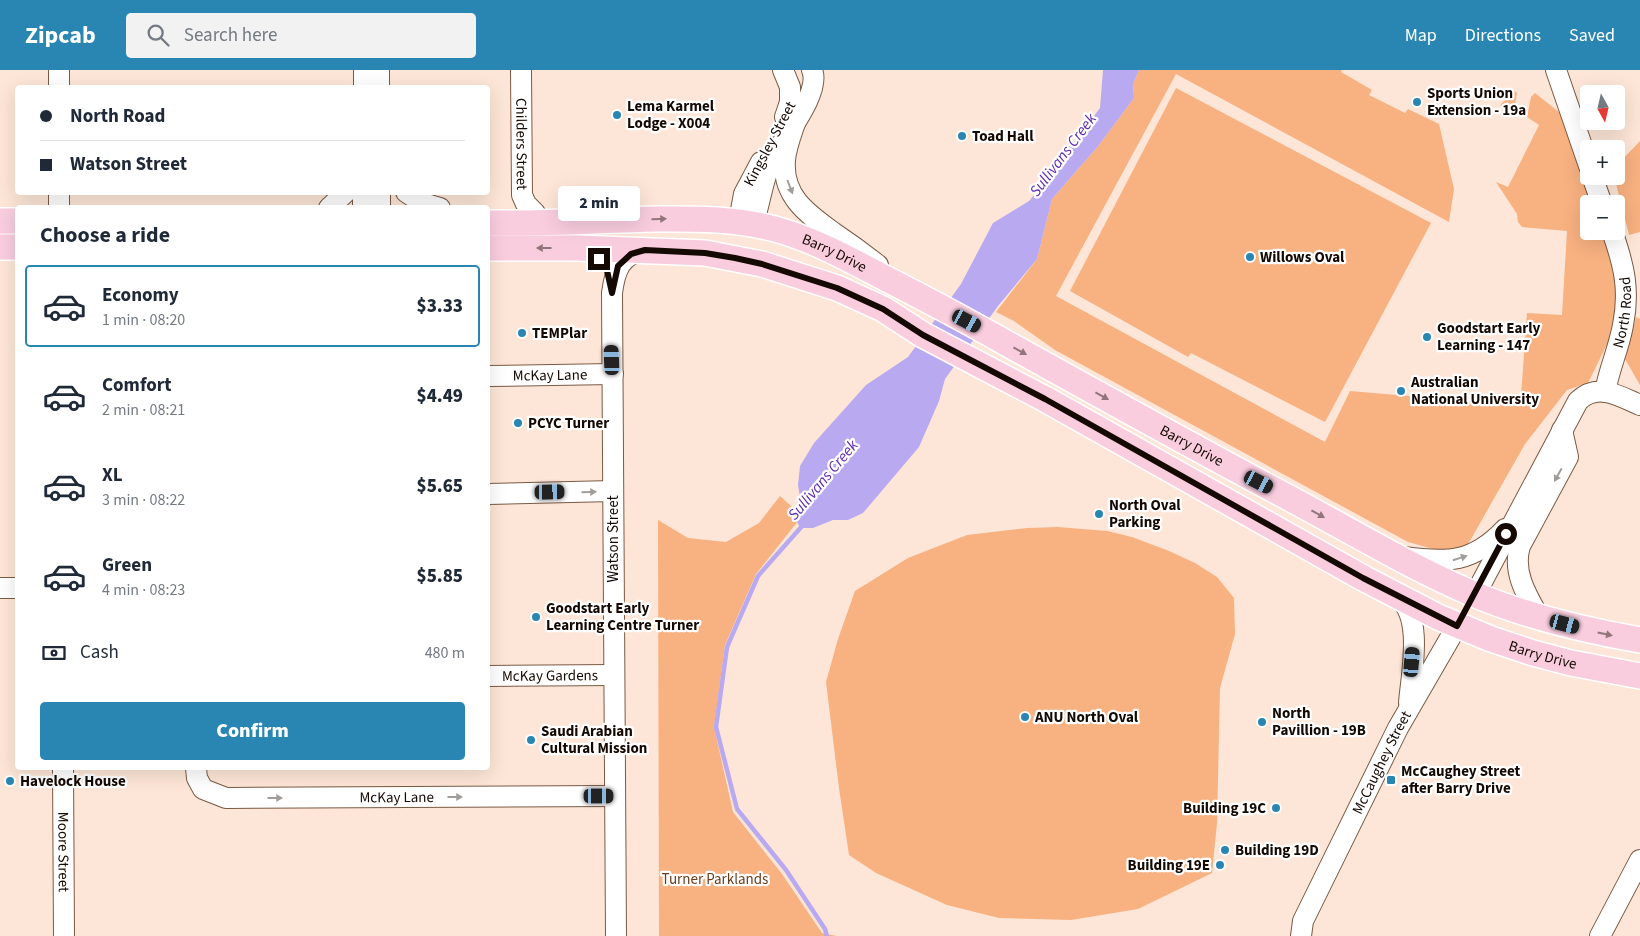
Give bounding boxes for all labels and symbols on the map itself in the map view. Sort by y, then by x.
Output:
place label: Sports Union Extension - 19a [1427,83,1526,121]
north arrow [1580,85,1625,130]
place label: Lema Karmel Lodge - X004 [627,96,715,134]
marker: Sports Union Extension - 19a [1411,96,1423,108]
street label: Childers Street [511,98,532,190]
street label: Kingsley Street [739,98,801,190]
marker: Lema Karmel Lodge - X004 [611,109,623,121]
water label: Sullivans Creek [1024,109,1102,201]
place label: Toad Hall [972,126,1034,147]
marker: Toad Hall [956,130,968,142]
one-way arrow [786,180,794,195]
callout: 2 min [558,186,640,222]
one-way arrow [651,215,667,223]
street label: Barry Drive [799,228,871,277]
one-way arrow [535,244,551,252]
place label: Willows Oval [1260,247,1345,268]
route end [588,248,610,270]
marker: Willows Oval [1244,251,1256,263]
street label: North Road [1607,276,1636,350]
car [950,307,983,335]
place label: Goodstart Early Learning - 147 [1437,318,1541,356]
place label: TEMPlar [532,323,587,344]
marker: TEMPlar [516,327,528,339]
marker: Goodstart Early Learning - 147 [1421,331,1433,343]
car [603,345,620,375]
one-way arrow [1013,347,1028,355]
street label: McKay Lane [513,364,587,386]
place label: Australian National University [1410,372,1539,410]
marker: Australian National University [1395,385,1407,397]
one-way arrow [1095,392,1108,401]
place label: PCYC Turner [528,413,609,434]
marker: PCYC Turner [512,417,524,429]
street label: Barry Drive [1156,420,1227,471]
water label: Sullivans Creek [783,435,863,525]
one-way arrow [1554,468,1562,483]
car [1242,469,1275,495]
car [534,484,565,500]
one-way arrow [581,488,597,496]
street label: Watson Street [603,495,624,583]
place label: North Oval Parking [1109,495,1181,533]
marker: North Oval Parking [1093,508,1105,520]
one-way arrow [1311,510,1326,518]
route start [1495,523,1517,545]
one-way arrow [1453,553,1468,561]
place label: Goodstart Early Learning Centre Turner [546,598,699,636]
marker: Goodstart Early Learning Centre Turner [530,611,542,623]
car [1548,613,1581,635]
one-way arrow [1598,630,1613,638]
street label: Barry Drive [1506,635,1578,674]
car [1403,646,1420,678]
street label: McKay Gardens [502,665,598,686]
place label: North Pavillion - 19B [1272,703,1366,741]
place label: ANU North Oval [1034,707,1139,728]
street label: McCaughey Street [1347,707,1416,818]
marker: ANU North Oval [1019,711,1031,723]
marker: North Pavillion - 19B [1256,716,1268,728]
place label: Saudi Arabian Cultural Mission [541,721,647,759]
marker: Saudi Arabian Cultural Mission [525,734,537,746]
place label: McCaughey Street after Barry Drive [1401,761,1521,799]
place label: Havelock House [20,771,126,792]
marker: McCaughey Street after Barry Drive [1385,774,1397,786]
marker: Havelock House [4,775,16,787]
street label: McKay Lane [359,786,434,808]
car [584,789,614,804]
one-way arrow [447,793,463,801]
one-way arrow [267,794,283,802]
place label: Building 19C [1183,798,1266,819]
marker: Building 19C [1270,802,1282,814]
street label: Moore Street [53,812,74,892]
place label: Building 19D [1235,840,1319,861]
marker: Building 19D [1219,844,1231,856]
place label: Building 19E [1128,855,1210,876]
marker: Building 19E [1214,859,1226,871]
park label: Turner Parklands [662,869,768,890]

